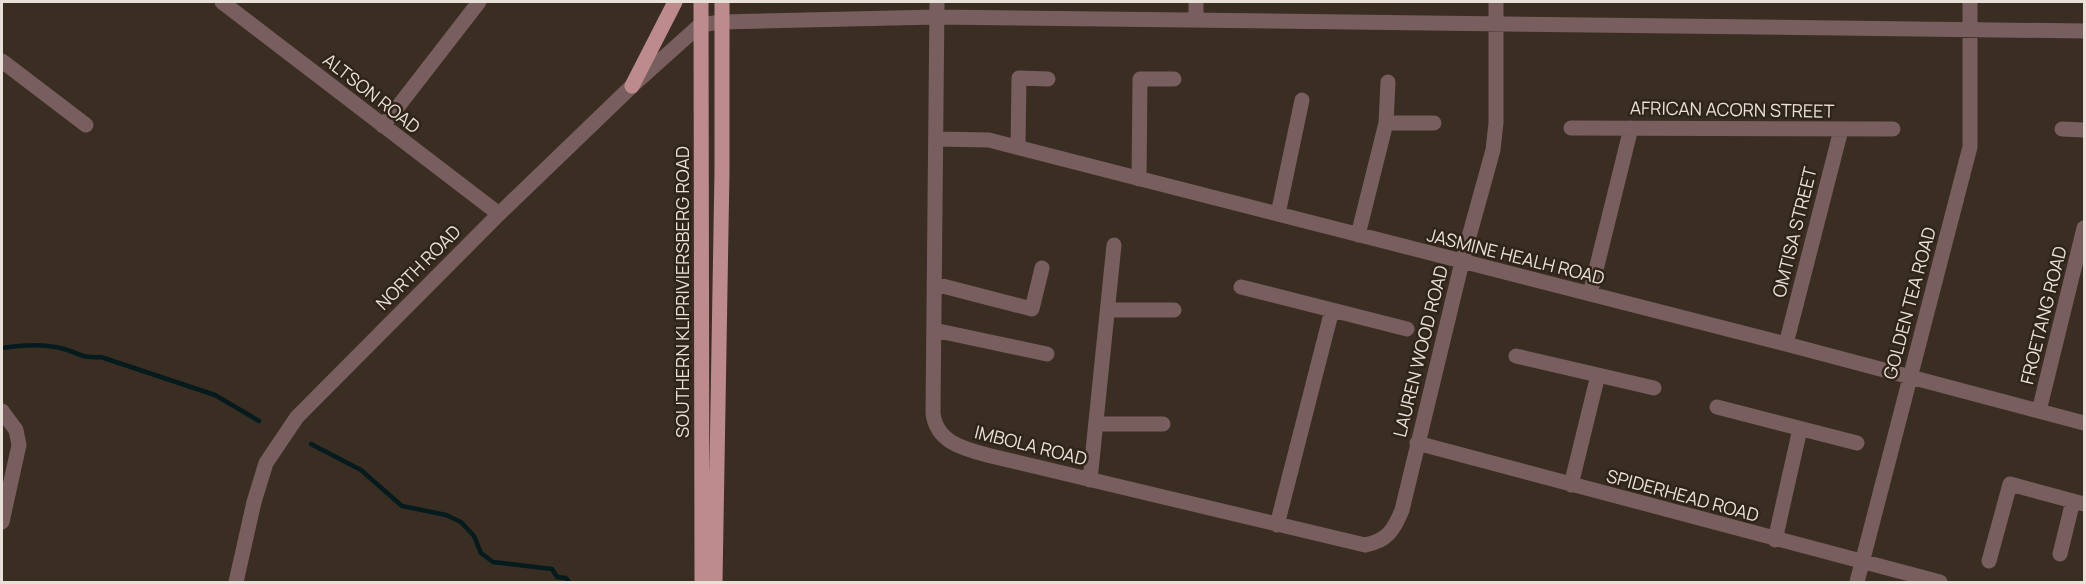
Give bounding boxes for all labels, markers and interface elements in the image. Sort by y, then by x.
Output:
street label: ALTSON ROAD [318,48,426,138]
street label: AFRICAN ACORN STREET [1630,95,1835,123]
street label: SOUTHERN KLIPRIVIERSBERG ROAD [670,146,694,438]
street label: OMTISA STREET [1766,164,1822,300]
street label: NORTH ROAD [370,219,466,315]
street label: JASMINE HEALH ROAD [1425,222,1607,290]
street label: GOLDEN TEA ROAD [1877,224,1941,382]
street label: FROETANG ROAD [2014,243,2072,387]
street label: LAUREN WOOD ROAD [1387,263,1453,439]
street label: IMBOLA ROAD [972,419,1090,471]
street label: SPIDERHEAD ROAD [1604,463,1762,527]

